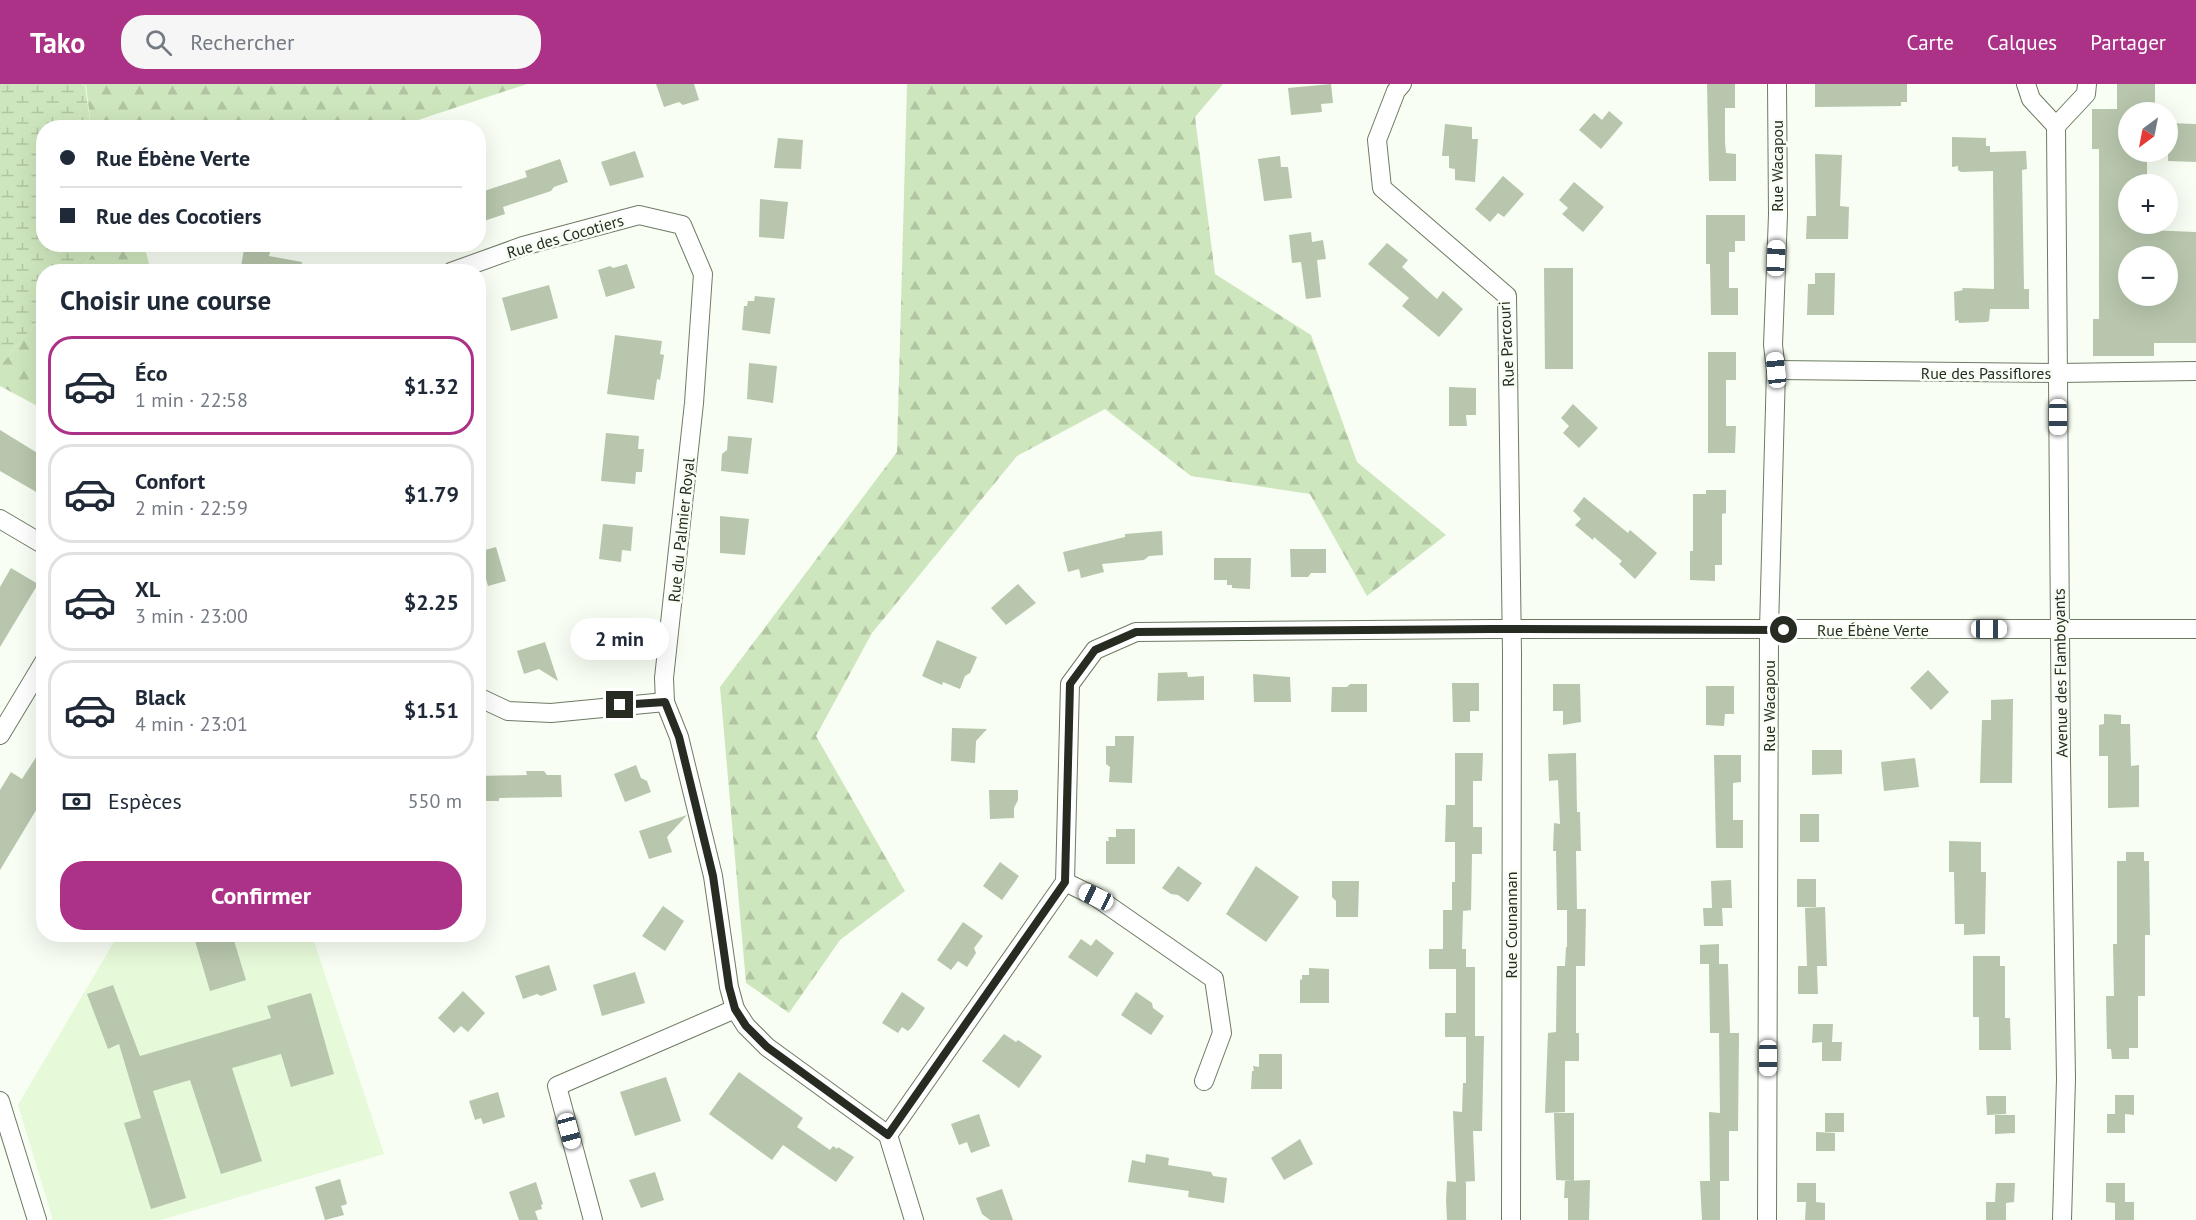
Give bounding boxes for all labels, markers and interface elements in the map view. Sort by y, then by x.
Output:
search box [121,15,541,69]
text: Tako [30,24,85,61]
icon: search [142,26,175,59]
text: Rechercher [190,28,295,56]
text: Carte [1907,29,1954,56]
text: Calques [1987,29,2057,56]
text: Partager [2090,29,2166,56]
north arrow [2118,102,2178,162]
map controls [2118,102,2178,306]
street label: Rue Wacapou [1767,120,1787,212]
text: Rue Ébène Verte [96,144,250,172]
button: + [2118,174,2178,234]
text: Rue des Cocotiers [96,202,262,230]
street label: Rue des Cocotiers [504,210,626,262]
car [1766,240,1786,276]
button: − [2118,246,2178,306]
text: Choisir une course [60,283,271,317]
street label: Rue Parcouri [1494,301,1518,387]
car [1765,351,1787,389]
icon: car [63,359,117,413]
text: Éco [135,359,167,387]
street label: Rue des Passiflores [1921,363,2051,383]
text: $1.32 [404,372,459,400]
text: 1 min · 22:58 [135,387,248,413]
car [2049,399,2067,435]
street label: Rue du Palmier Royal [663,456,699,603]
icon: car [63,467,117,521]
text: Confort [135,467,205,495]
text: $1.79 [404,480,459,508]
text: 2 min · 22:59 [135,495,248,521]
icon: car [63,575,117,629]
text: XL [135,575,160,603]
text: $2.25 [404,588,459,616]
street label: Avenue des Flamboyants [2049,588,2071,758]
text: 3 min · 23:00 [135,603,248,629]
route start [1770,616,1797,643]
callout: 2 min [570,618,670,660]
street label: Rue Ébène Verte [1817,620,1929,640]
car [1971,620,2007,638]
text: 2 min [595,626,644,652]
street label: Rue Wacapou [1759,660,1779,752]
icon: car [63,683,117,737]
text: Black [135,683,186,711]
route end [606,691,633,718]
text: $1.51 [404,696,459,724]
text: 4 min · 23:01 [135,711,248,737]
icon: cash [60,785,93,818]
text: Espèces [108,787,182,815]
text: 550 m [408,788,462,814]
button: Confirmer [60,861,462,930]
street label: Rue Counannan [1501,871,1521,979]
car [1076,881,1116,913]
car [1759,1040,1777,1076]
car [556,1111,582,1151]

